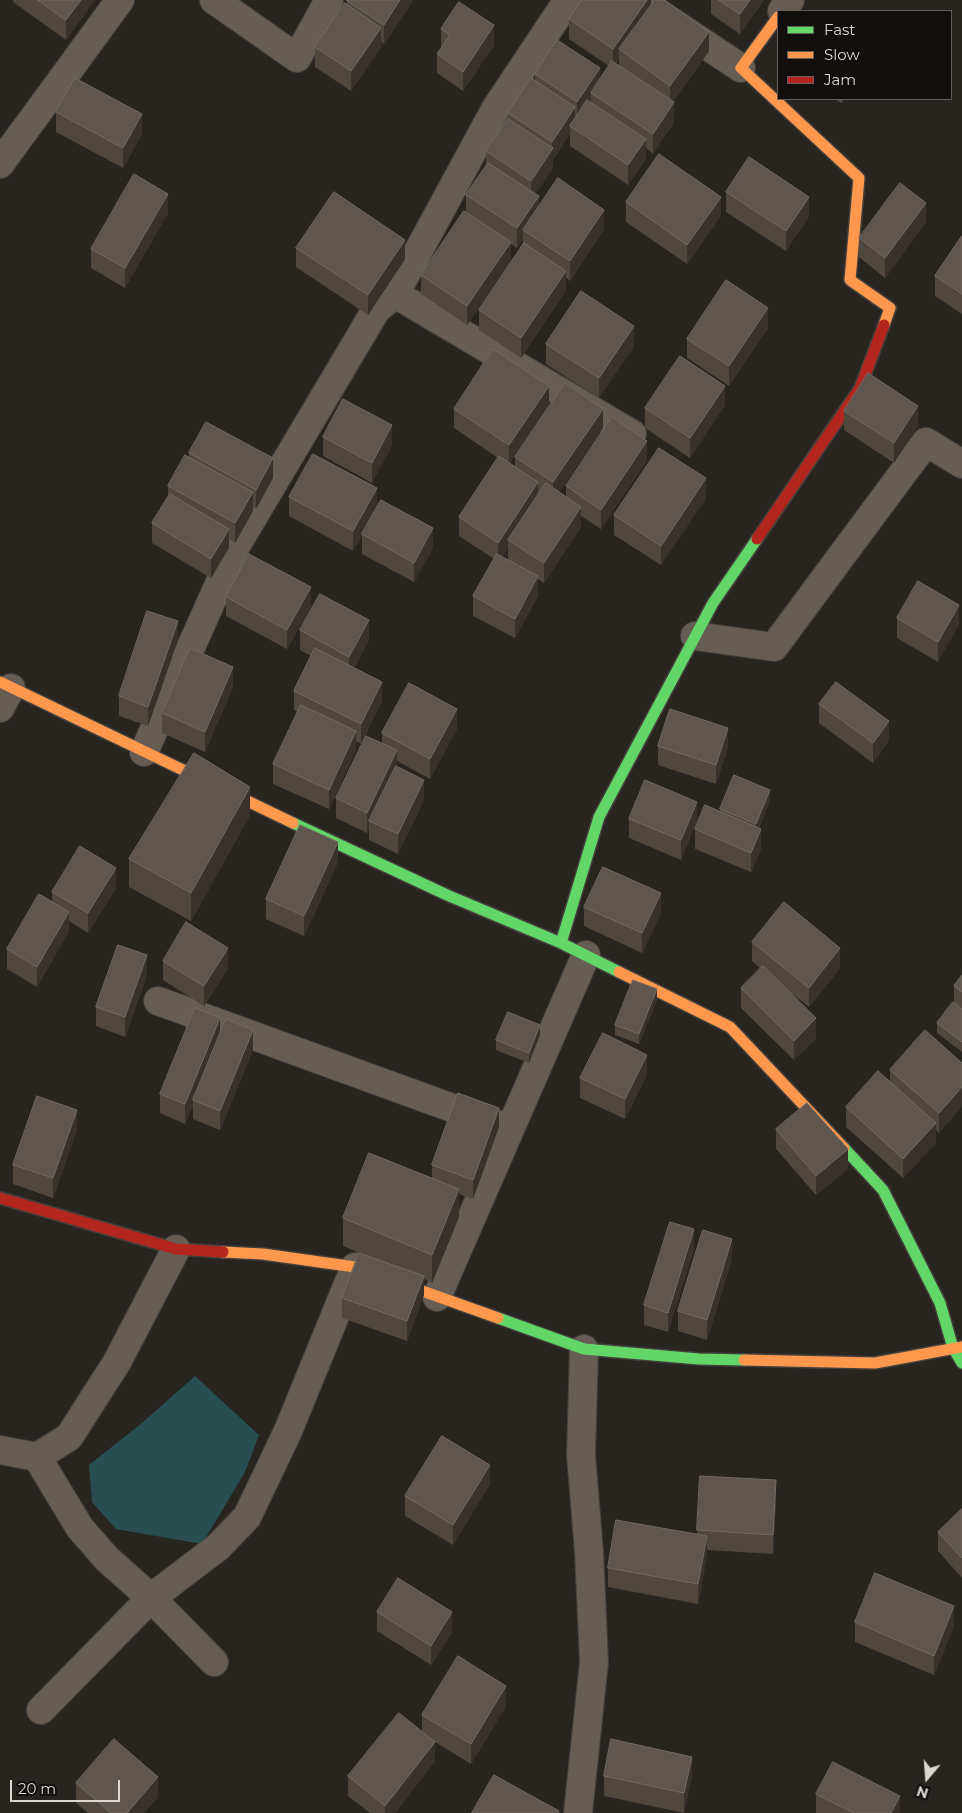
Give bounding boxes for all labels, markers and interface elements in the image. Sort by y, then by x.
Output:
legend [777,10,952,100]
text: Fast [824,20,855,39]
text: Slow [824,45,860,64]
text: Jam [824,70,856,89]
north arrow [902,1753,952,1803]
scale bar [12,1770,122,1802]
text: 20 m [18,1779,56,1798]
text: N [914,1782,931,1803]

